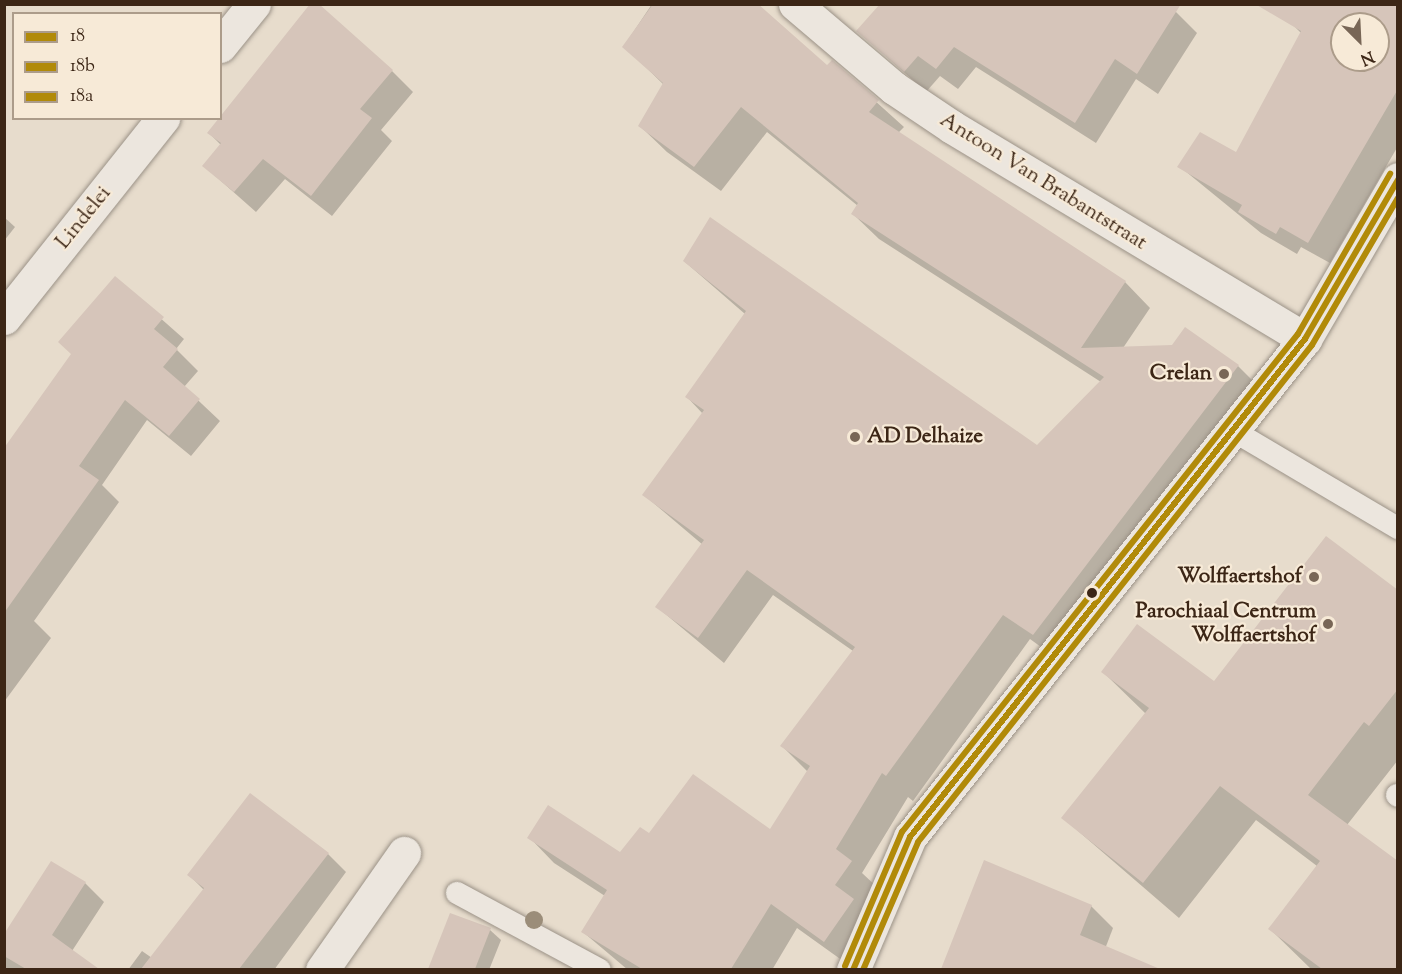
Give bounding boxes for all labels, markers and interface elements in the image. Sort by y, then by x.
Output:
legend [12,12,222,120]
north arrow [1330,12,1390,72]
text: 18 [70,24,85,50]
text: N [1356,44,1377,70]
text: 18b [70,54,95,80]
text: 18a [70,84,93,110]
street label: Antoon Van Brabantstraat [935,108,1151,256]
street label: Lindelei [51,181,117,255]
place label: Crelan [1150,361,1212,387]
marker: Crelan [1217,367,1231,381]
place label: AD Delhaize [867,424,983,450]
marker: AD Delhaize [848,430,862,444]
place label: Wolffaertshof [1177,564,1302,590]
marker: Wolffaertshof [1307,570,1321,584]
unlabelled marker [1086,587,1098,599]
place label: Parochiaal Centrum Wolffaertshof [1135,599,1316,649]
marker: Parochiaal Centrum Wolffaertshof [1321,617,1335,631]

